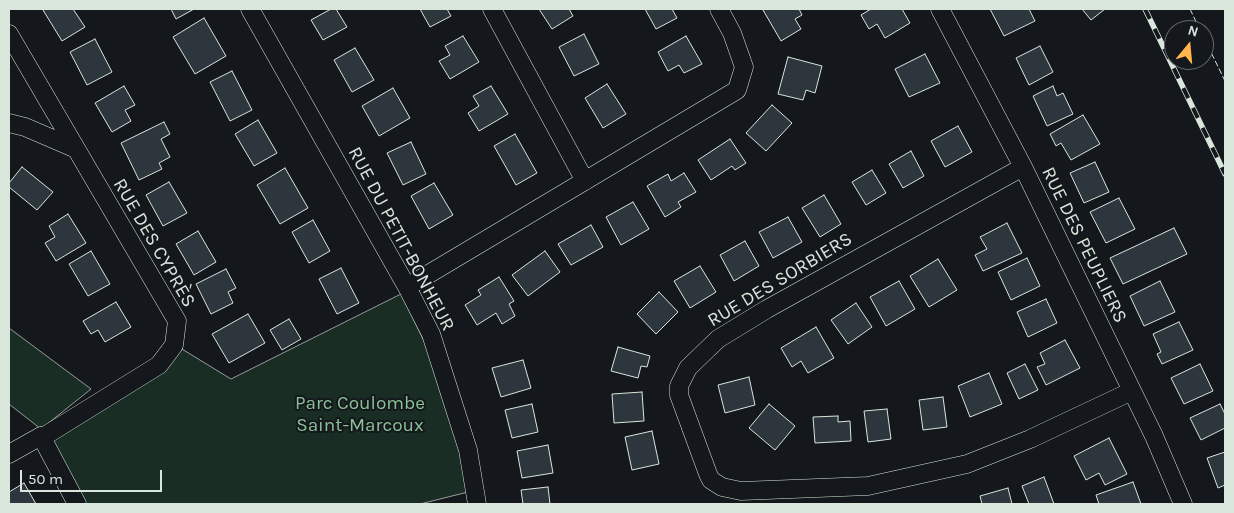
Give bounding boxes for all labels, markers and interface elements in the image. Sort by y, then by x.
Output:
north arrow [1164,20,1214,70]
text: N [1186,22,1201,41]
street label: RUE DU PETIT-BONHEUR [343,143,459,335]
street label: RUE DES PEUPLIERS [1036,163,1132,327]
street label: RUE DES CYPRÈS [108,175,200,311]
street label: RUE DES SORBIERS [704,228,856,332]
park label: Parc Coulombe Saint-Marcoux [295,393,425,437]
scale bar [22,460,165,492]
text: 50 m [28,470,63,488]

